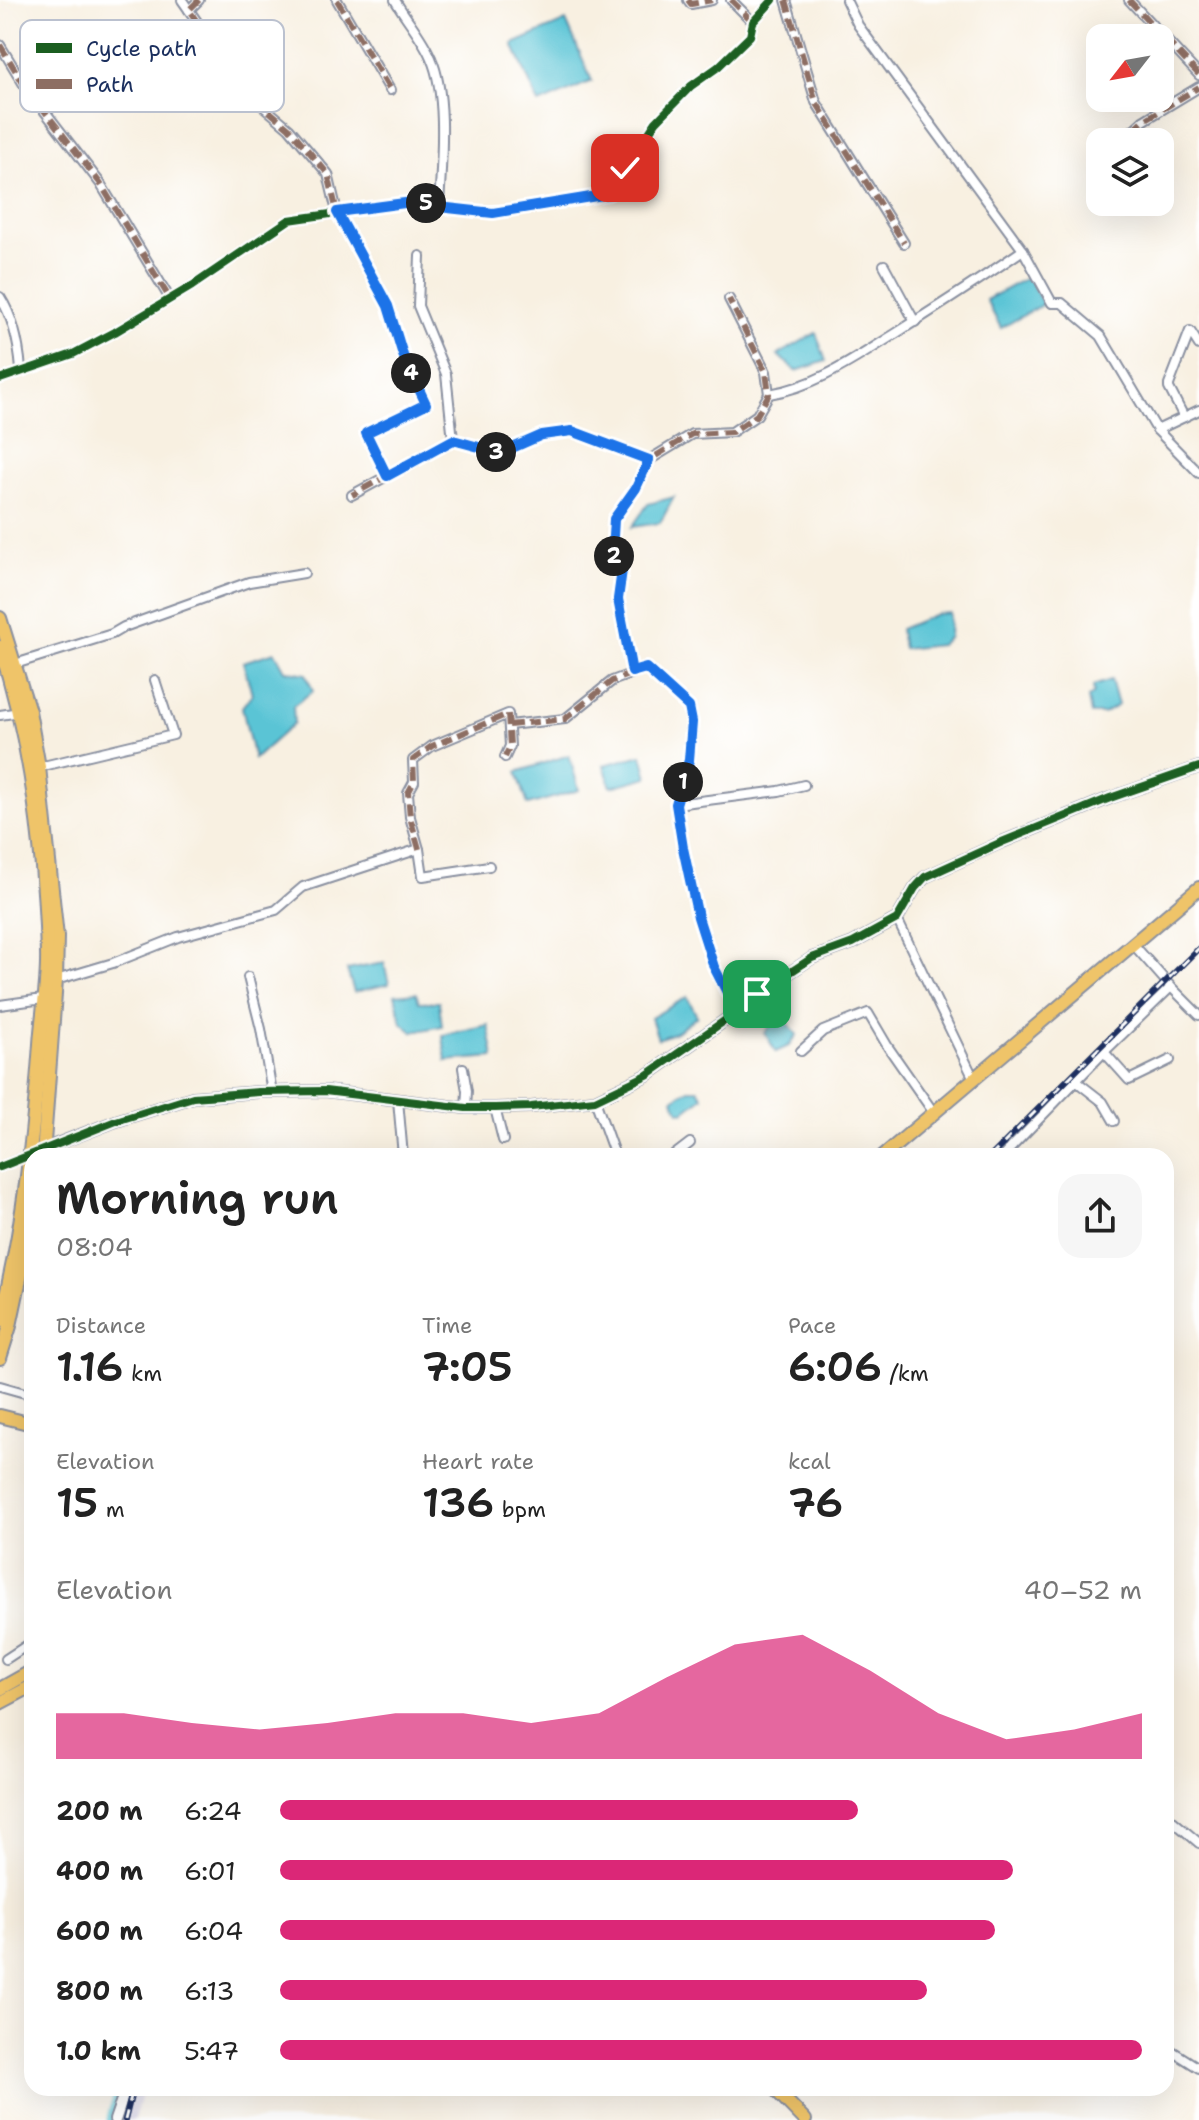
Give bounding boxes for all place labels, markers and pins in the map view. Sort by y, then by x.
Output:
pin [591,134,659,202]
pin: 5 [406,183,446,223]
pin: 4 [391,353,431,393]
pin: 3 [476,432,516,472]
pin: 2 [594,536,634,576]
pin: 1 [663,762,703,802]
pin [723,960,791,1028]

